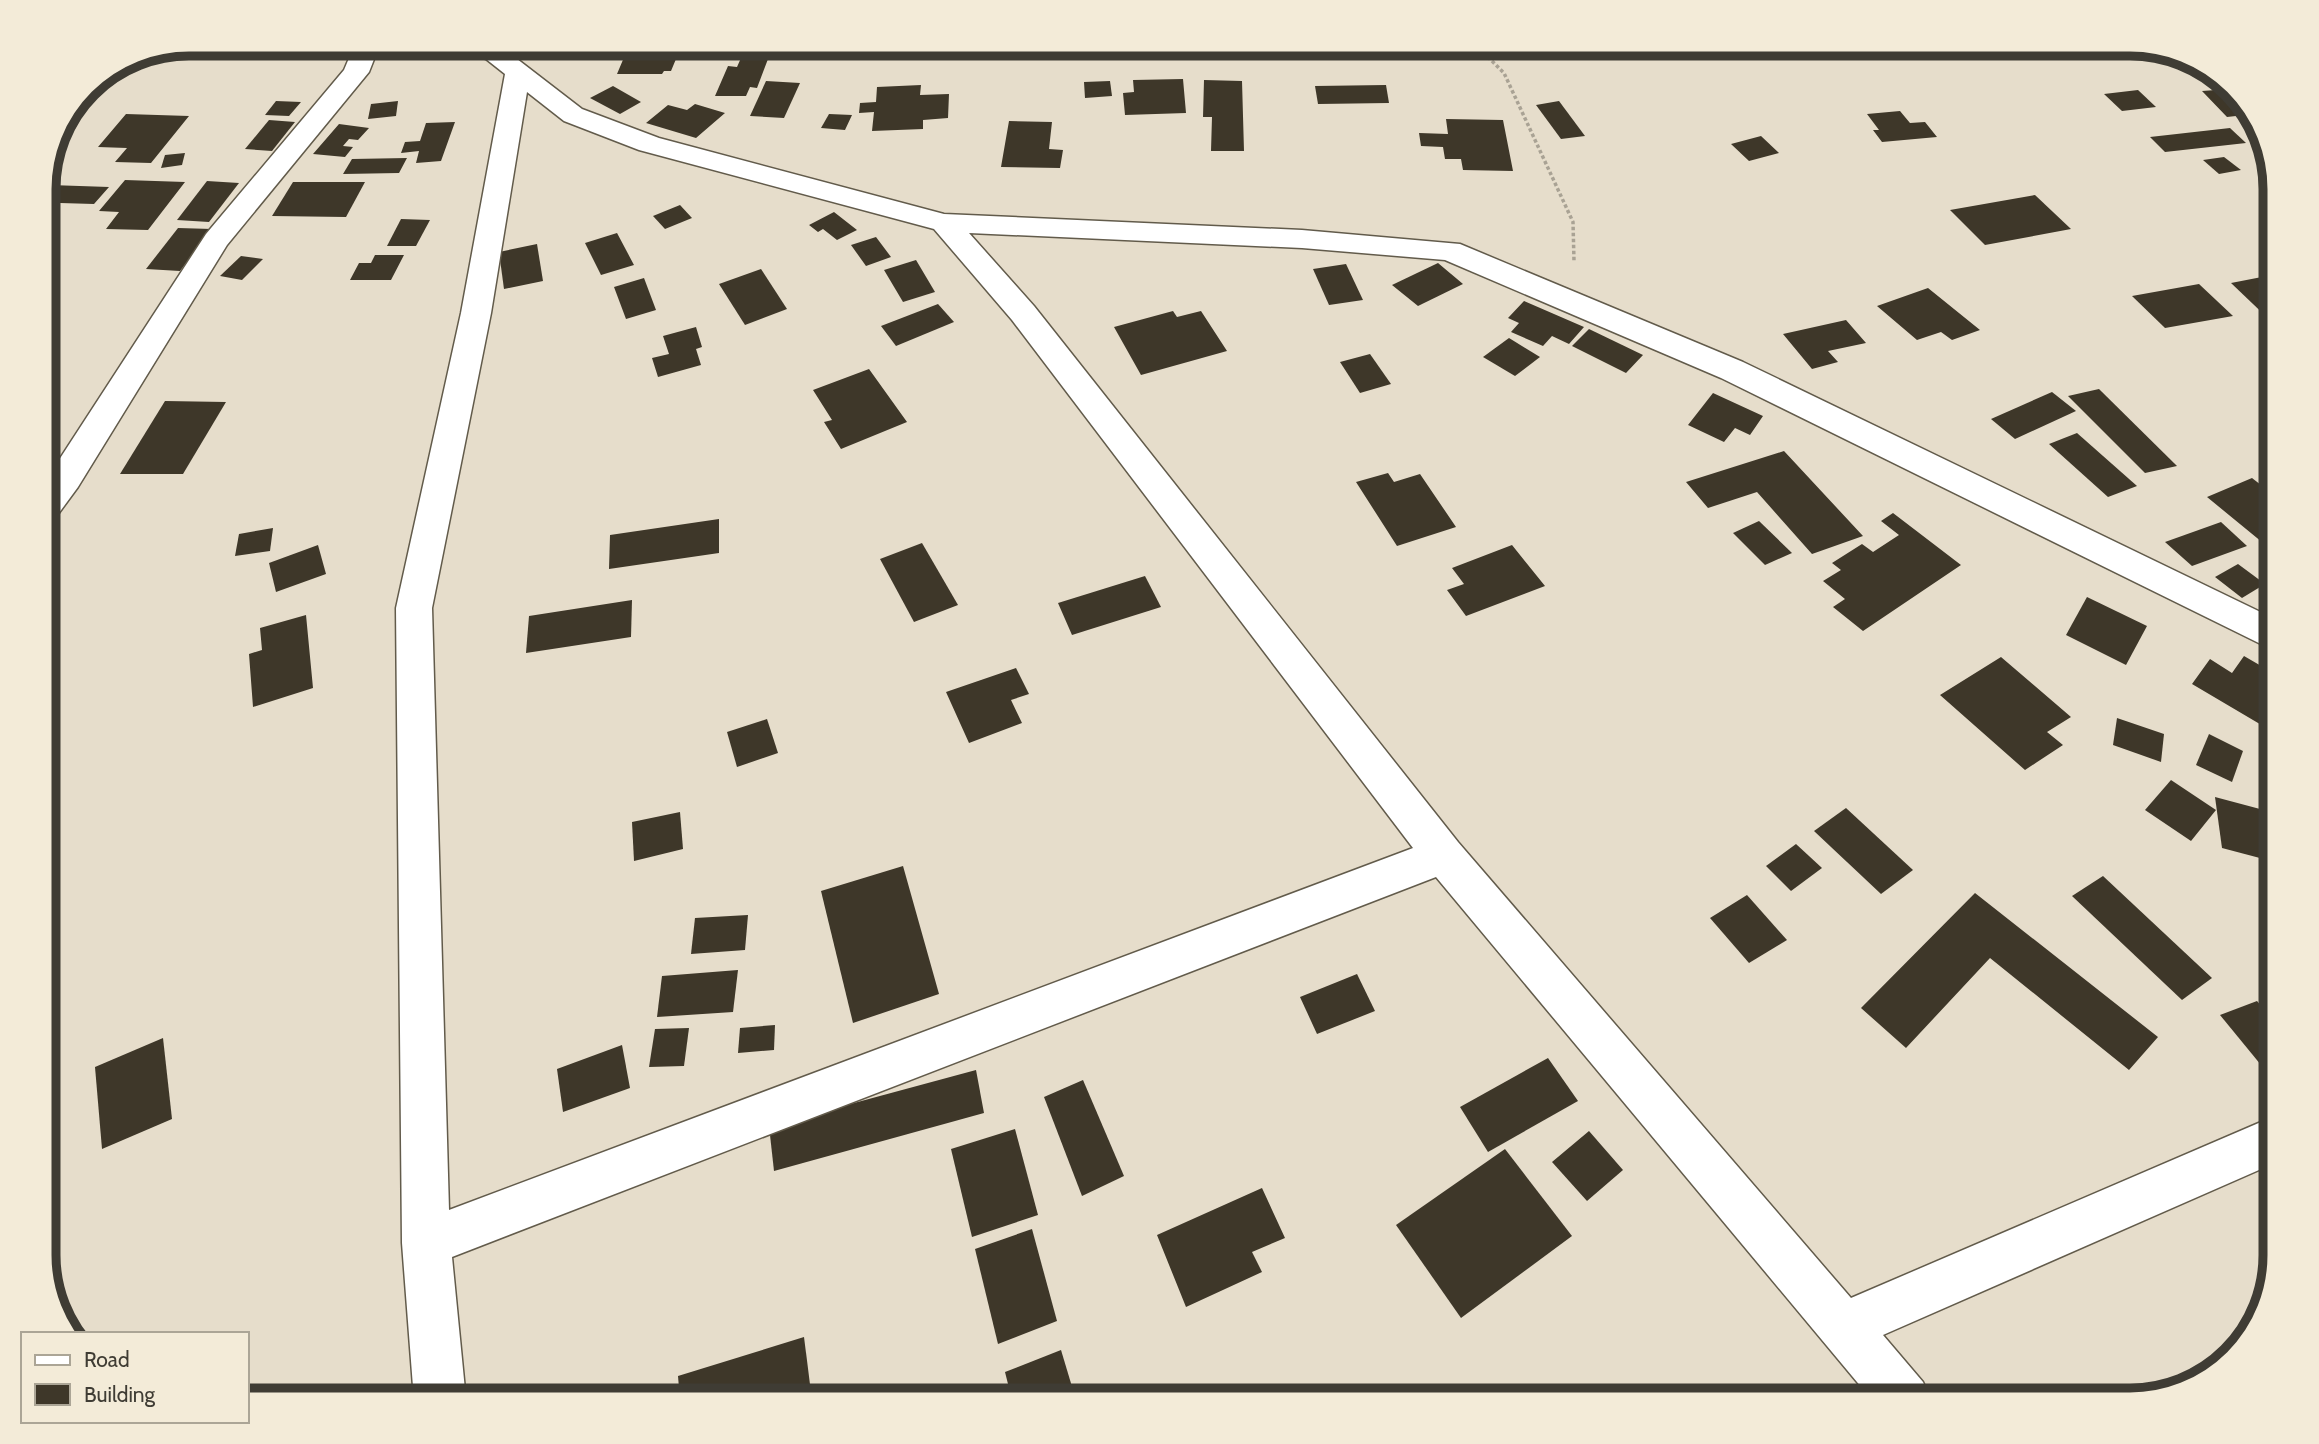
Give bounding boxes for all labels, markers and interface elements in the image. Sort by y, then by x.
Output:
legend [21,1332,248,1423]
text: Road [84,1347,130,1372]
text: Building [84,1382,156,1407]

